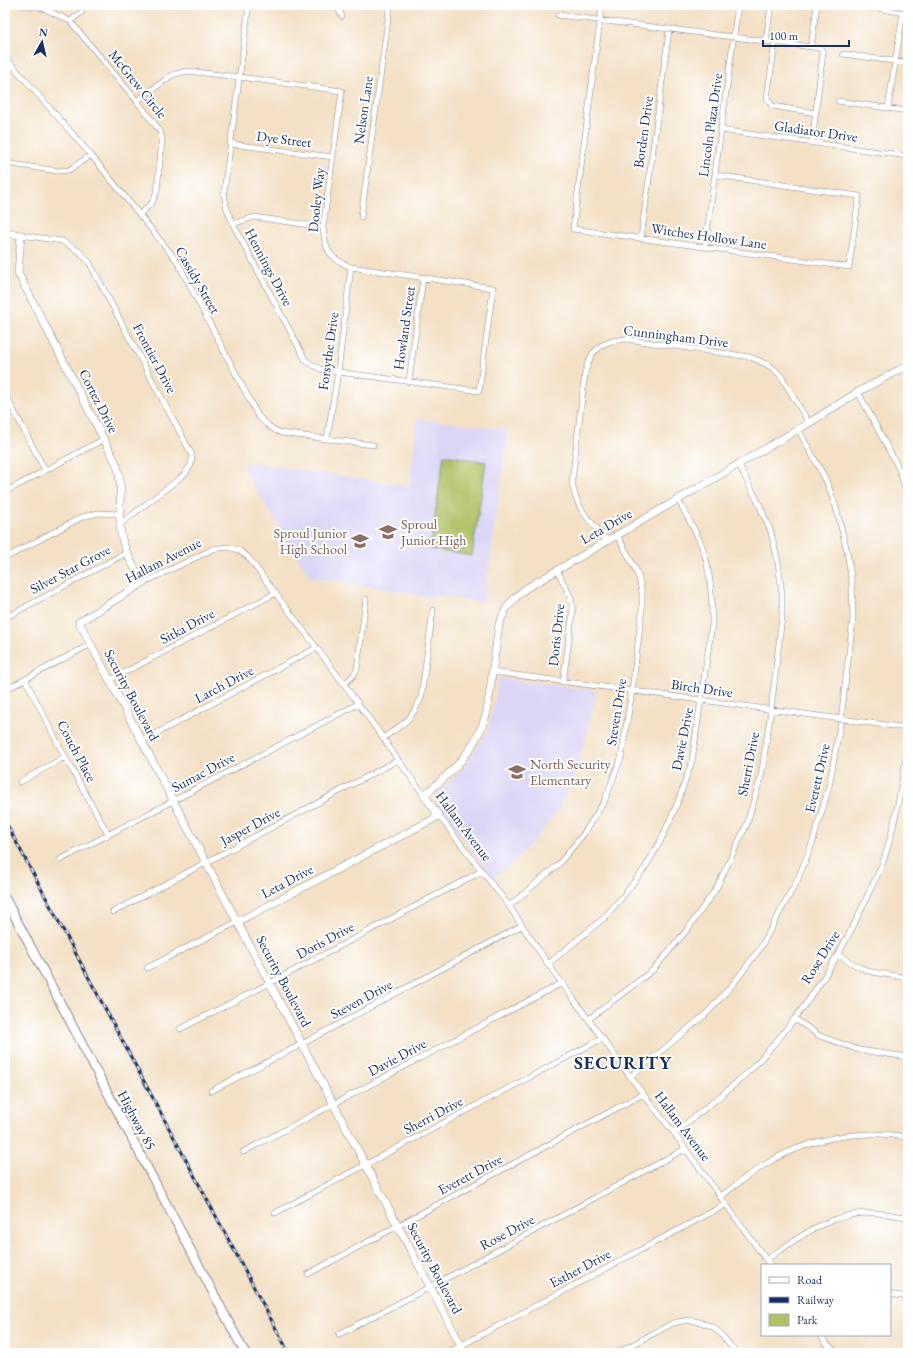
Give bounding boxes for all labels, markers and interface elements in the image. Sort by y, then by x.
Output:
north arrow [22,22,62,62]
scale bar [763,22,849,48]
text: N [38,25,49,40]
text: 100 m [769,28,799,44]
street label: McGrew Circle [105,46,172,122]
street label: Lincoln Plaza Drive [694,71,726,178]
street label: Nelson Lane [349,74,377,145]
street label: Borden Drive [629,94,657,169]
street label: Gladiator Drive [773,116,859,146]
street label: Dye Street [255,127,313,151]
street label: Dooley Way [304,166,328,233]
street label: Witches Hollow Lane [650,219,768,253]
street label: Hennings Drive [241,225,297,310]
street label: Cassidy Street [172,243,225,317]
street label: Howland Street [389,284,419,371]
street label: Forsythe Drive [314,310,342,391]
street label: Frontier Drive [129,320,181,397]
street label: Cunningham Drive [623,321,730,351]
street label: Cortez Drive [75,366,123,436]
street label: Leta Drive [577,504,635,548]
place label: Sproul Junior High [400,515,466,549]
school or university icon: Sproul Junior High [378,522,398,542]
place label: Sproul Junior High School [274,524,348,558]
school or university icon: Sproul Junior High School [350,531,370,551]
street label: Hallam Avenue [122,533,205,587]
street label: Silver Star Grove [27,540,114,598]
street label: Doris Drive [544,602,568,667]
street label: Sitka Drive [157,604,218,648]
street label: Security Boulevard [100,646,164,745]
street label: Larch Drive [191,661,257,707]
street label: Birch Drive [670,675,734,701]
street label: Steven Drive [602,677,630,747]
street label: Davie Drive [667,706,697,772]
street label: Couch Place [53,717,101,786]
street label: Sherri Drive [733,730,763,797]
street label: Everett Drive [800,741,834,814]
street label: Sumac Drive [168,748,238,796]
place label: North Security Elementary [530,755,612,789]
school or university icon: North Security Elementary [507,762,527,782]
street label: Hallam Avenue [432,787,497,865]
street label: Jasper Drive [216,803,283,850]
street label: Leta Drive [258,860,317,902]
street label: Doris Drive [293,917,357,963]
street label: Rose Drive [797,927,844,987]
street label: Security Boulevard [252,932,316,1031]
street label: Steven Drive [327,975,396,1023]
street label: Davie Drive [365,1034,430,1080]
district label: SECURITY [574,1051,672,1074]
street label: Highway 85 [114,1087,160,1153]
street label: Hallam Avenue [651,1087,716,1165]
street label: Sherri Drive [400,1092,466,1138]
street label: Everett Drive [435,1149,506,1198]
street label: Rose Drive [476,1210,538,1254]
street label: Security Boulevard [403,1219,467,1318]
street label: Esther Drive [546,1244,614,1292]
legend [761,1264,891,1336]
text: Road [797,1272,823,1288]
text: Railway [797,1292,835,1308]
text: Park [797,1312,818,1328]

